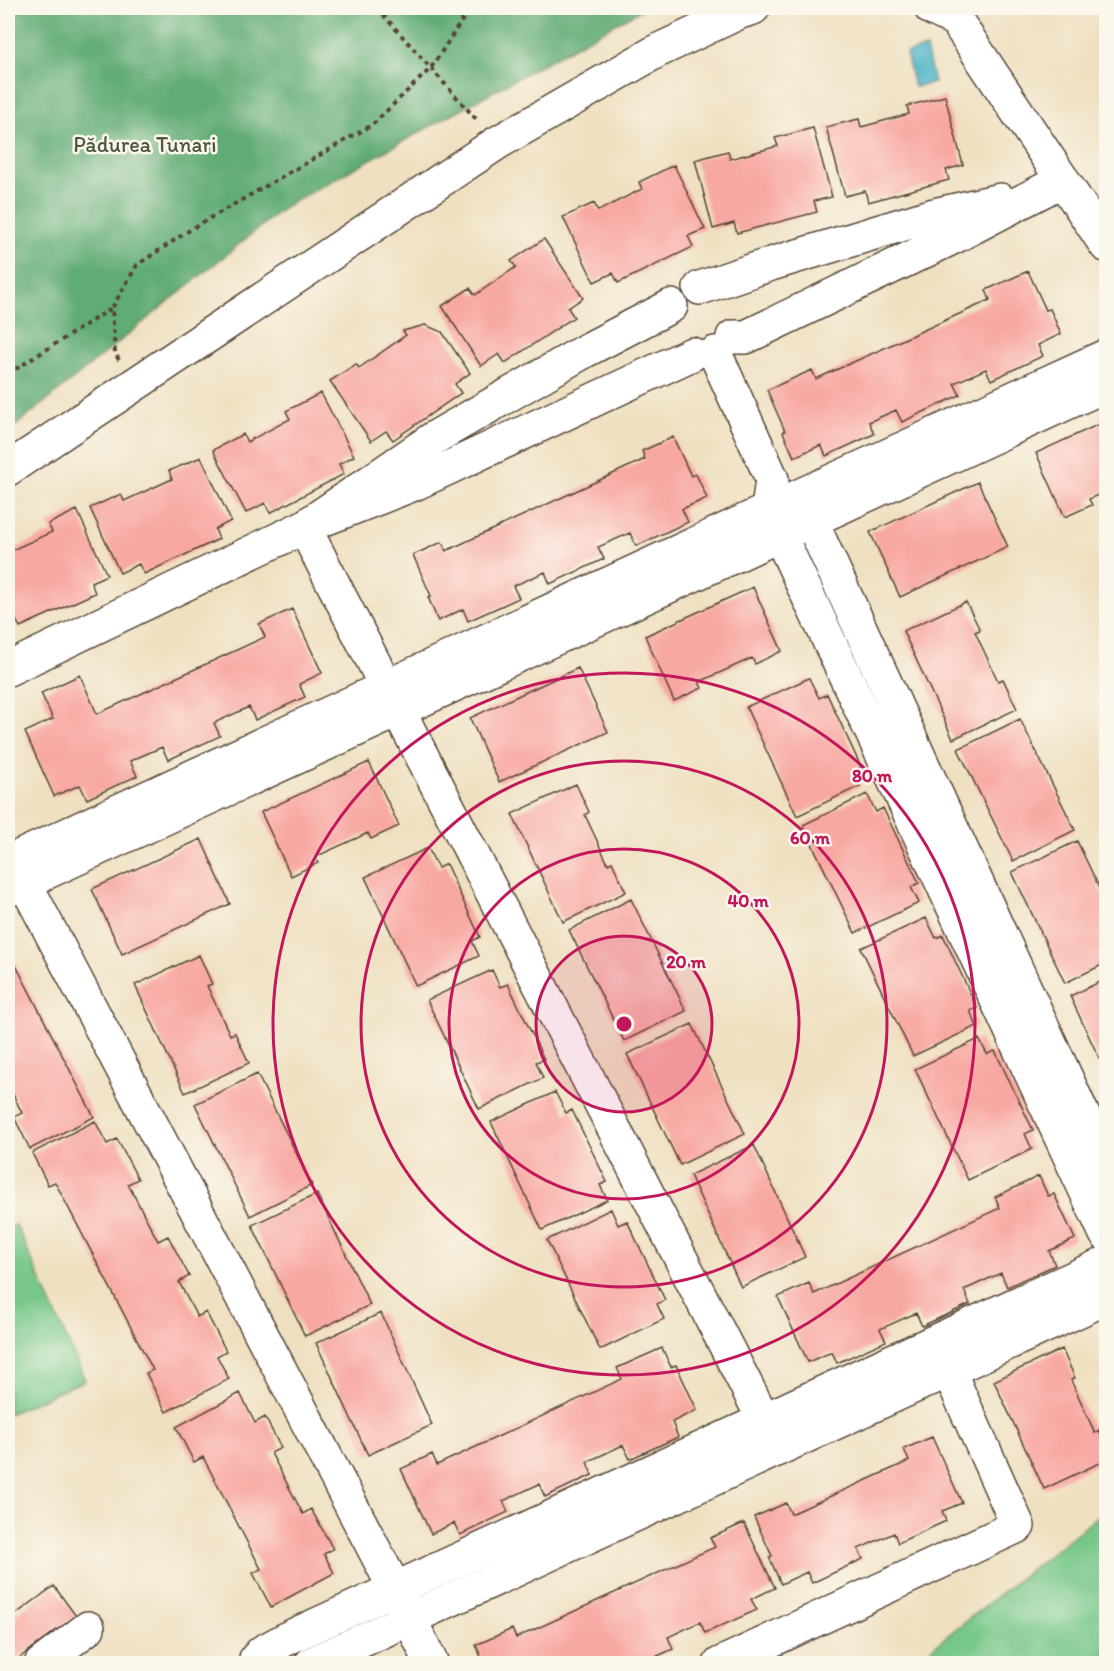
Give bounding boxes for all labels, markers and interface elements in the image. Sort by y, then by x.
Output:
park label: Pădurea Tunari [73,131,217,158]
text: 80 m [852,765,893,787]
text: 60 m [790,827,831,849]
text: 40 m [727,890,769,912]
text: 20 m [666,951,707,973]
centre of rings [614,1014,634,1034]

